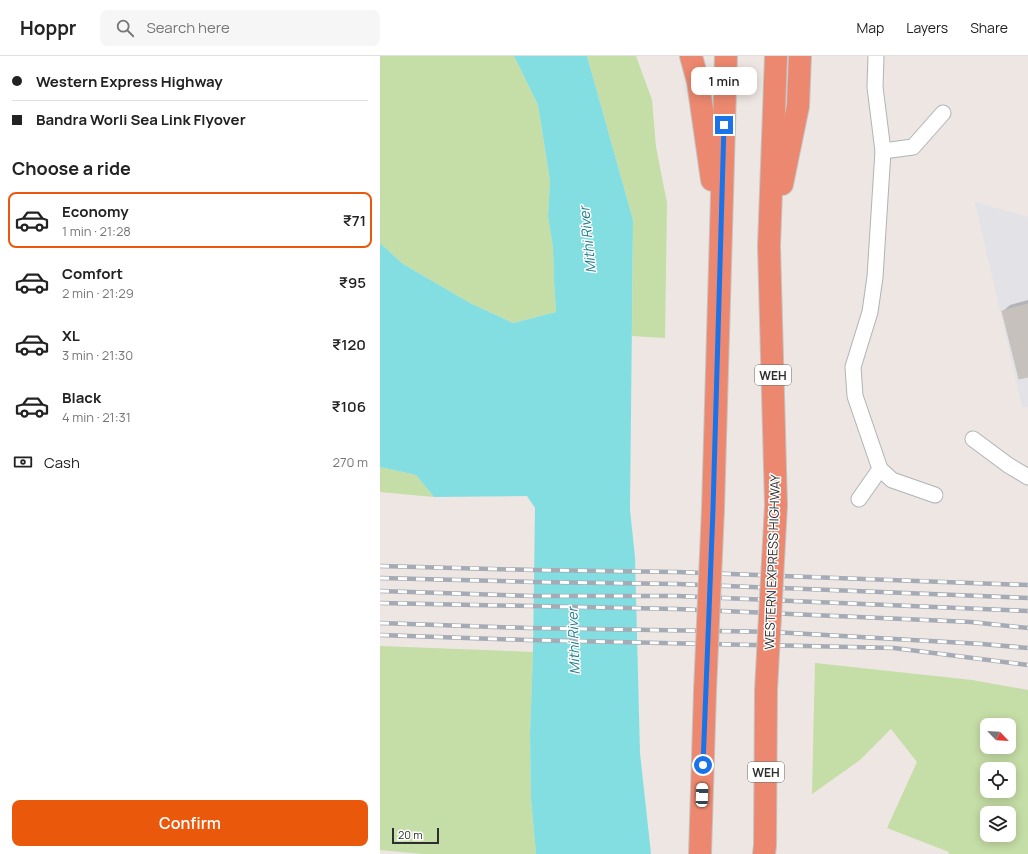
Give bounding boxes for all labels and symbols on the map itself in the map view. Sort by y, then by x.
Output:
callout: 1 min [691,67,757,95]
route end [715,116,733,134]
water label: Mithi River [574,204,600,274]
road number: WEH [755,365,791,385]
street label: WESTERN EXPRESS HIGHWAY [760,473,784,650]
water label: Mithi River [562,605,584,675]
north arrow [980,718,1016,754]
route start [694,756,712,774]
road number: WEH [748,762,784,782]
car [696,783,708,807]
scale bar [392,826,439,845]

